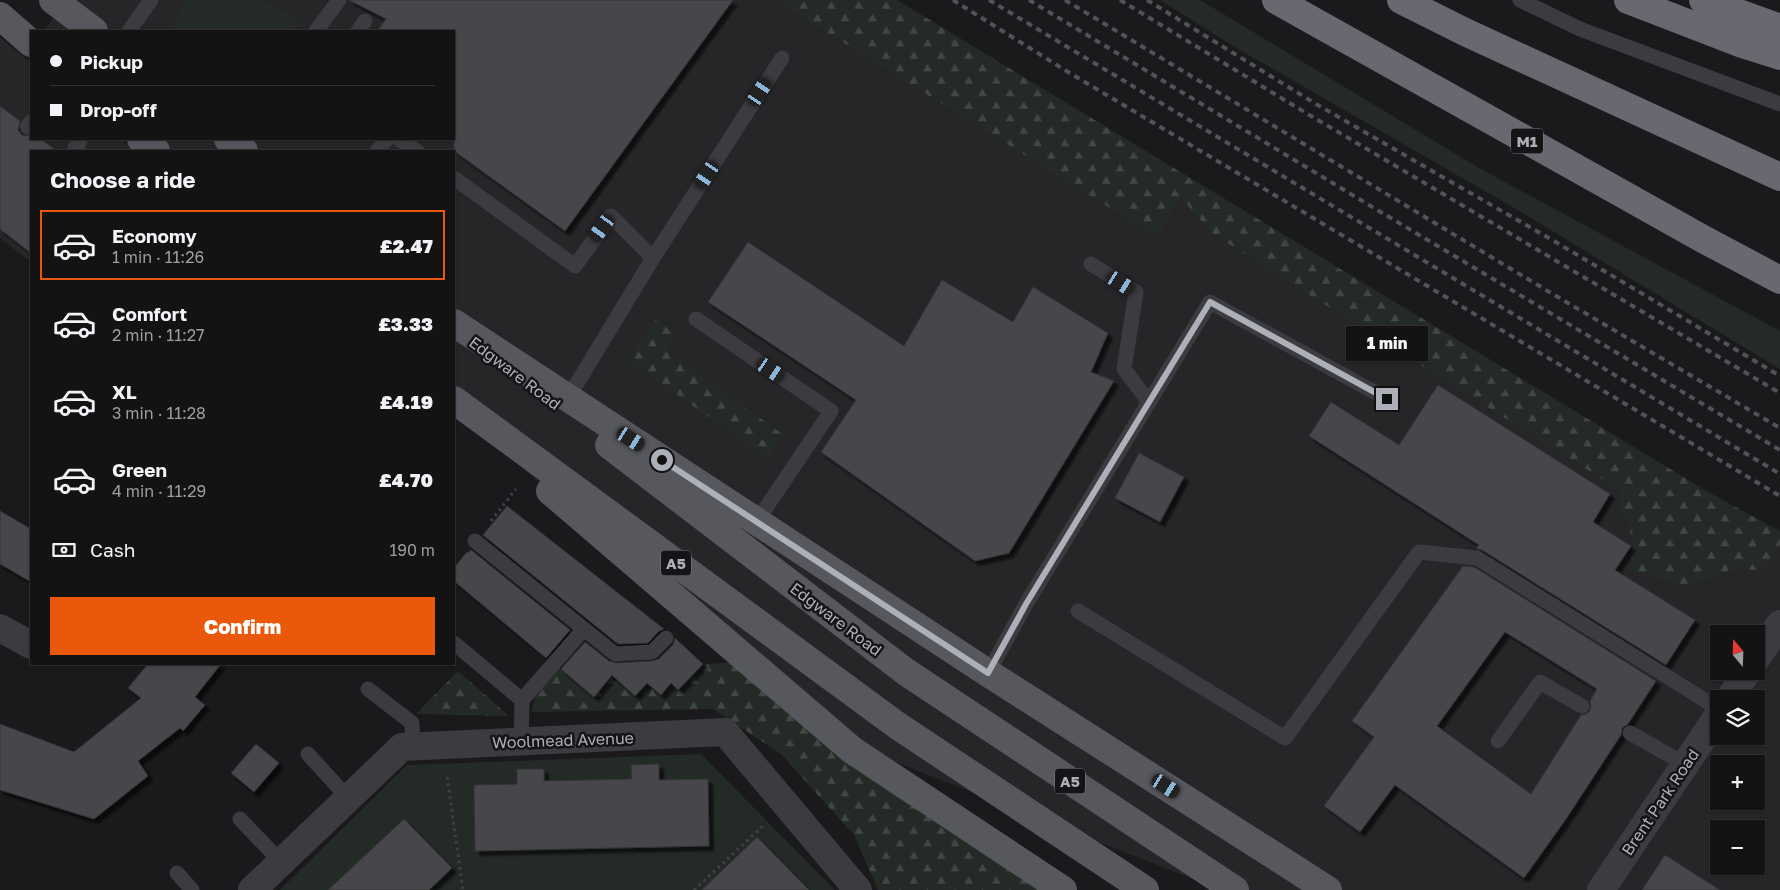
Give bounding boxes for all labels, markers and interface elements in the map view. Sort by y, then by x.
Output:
text: Pickup [80,50,143,73]
car [745,75,774,109]
text: Drop-off [80,98,157,121]
road number: M1 [1511,128,1543,154]
car [692,158,721,192]
text: Choose a ride [50,166,196,193]
car [587,211,616,245]
icon: car [52,223,97,268]
text: Economy [112,224,197,247]
text: £2.47 [380,234,433,257]
text: 1 min · 11:26 [112,247,204,267]
car [1104,269,1137,297]
icon: car [52,301,97,346]
text: Comfort [112,302,187,325]
text: £3.33 [378,312,433,335]
text: 2 min · 11:27 [112,325,204,345]
callout: 1 min [1346,326,1428,362]
street label: Edgware Road [465,332,565,414]
text: 1 min [1367,333,1407,353]
car [754,355,787,385]
icon: car [52,379,97,424]
text: XL [112,380,137,403]
route end [1376,388,1398,410]
text: £4.19 [380,390,433,413]
text: 3 min · 11:28 [112,403,206,423]
car [614,425,647,453]
route start [651,449,673,471]
icon: car [52,457,97,502]
text: Green [112,458,167,481]
text: £4.70 [379,468,433,491]
text: 4 min · 11:29 [112,481,206,501]
icon: cash [50,536,78,564]
text: Cash [90,538,135,561]
text: 190 m [389,540,435,560]
road number: A5 [661,550,691,576]
street label: Edgware Road [786,578,886,660]
button: Confirm [50,597,435,655]
north arrow [1710,625,1765,680]
map controls [1710,625,1765,875]
button: layers [1710,690,1765,745]
street label: Woolmead Avenue [492,728,634,752]
street label: Brent Park Road [1617,745,1703,859]
button: + [1710,755,1765,810]
road number: A5 [1055,768,1085,794]
car [1149,772,1182,800]
button: − [1710,820,1765,875]

